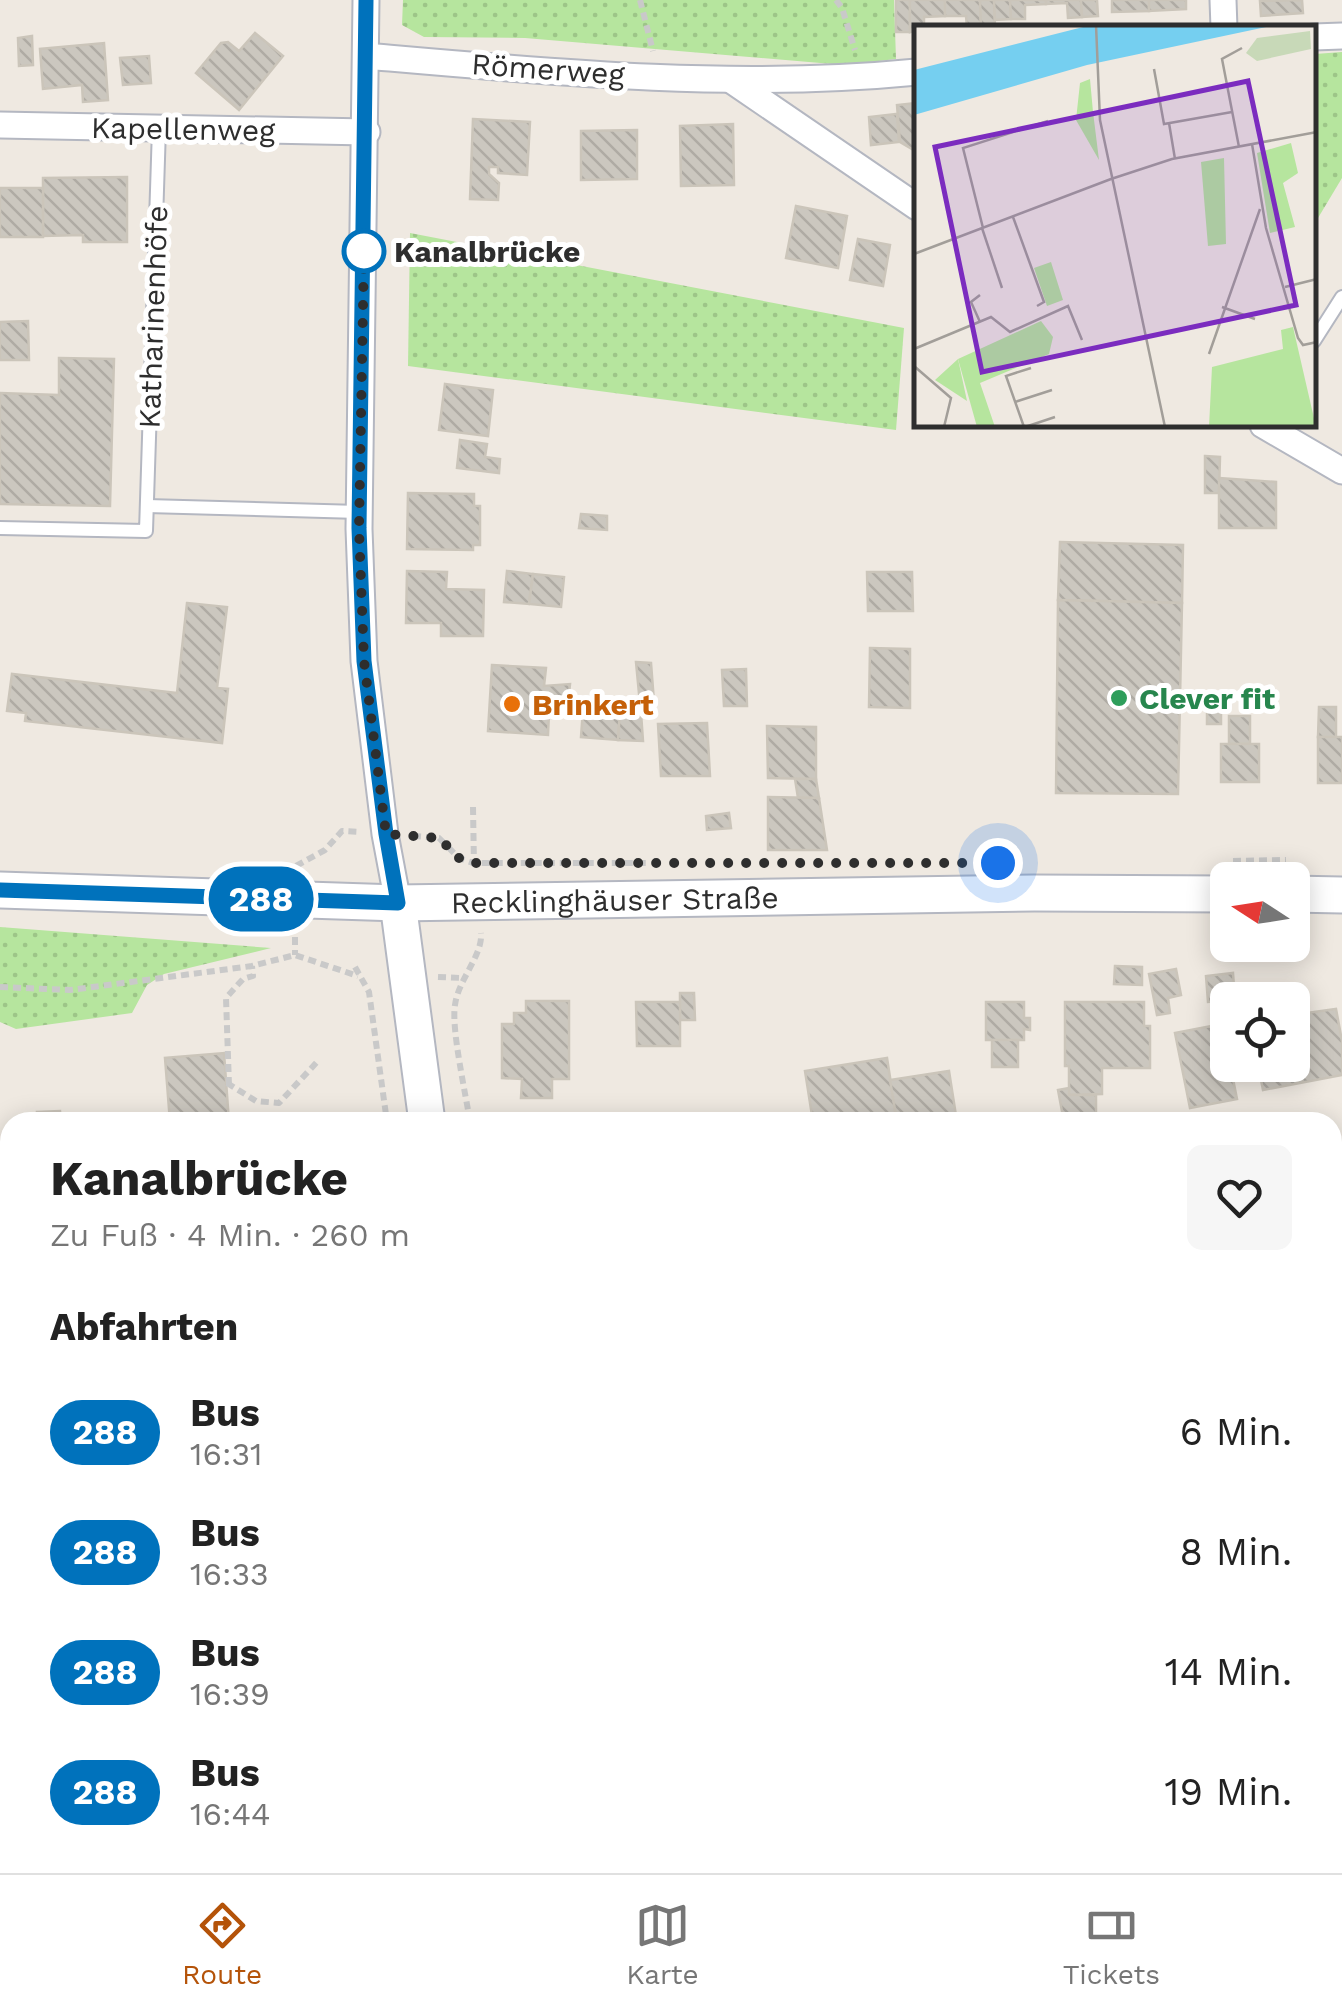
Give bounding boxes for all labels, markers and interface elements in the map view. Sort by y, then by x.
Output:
inset map [914,25,1317,428]
street label: Römerweg [470,46,626,92]
street label: Kapellenweg [91,110,275,148]
street label: Katharinenhöfe [132,205,174,429]
marker: Kanalbrücke [343,230,385,272]
place label: Kanalbrücke [394,234,580,269]
place label: Clever fit [1139,681,1275,716]
place label: Brinkert [532,687,654,722]
marker: Clever fit [1108,687,1130,709]
marker: Brinkert [501,693,523,715]
your location [973,838,1023,888]
north arrow [1210,862,1310,962]
map controls [1210,862,1310,1082]
line badge: 288 [204,866,318,932]
text: 288 [229,878,293,920]
street label: Recklinghäuser Straße [451,880,779,920]
button: locate [1210,982,1310,1082]
button: heart [1187,1145,1292,1250]
text: Kanalbrücke [50,1150,348,1207]
text: Zu Fuß · 4 Min. · 260 m [50,1216,410,1254]
text: Abfahrten [50,1305,238,1349]
text: Bus [190,1391,260,1435]
text: 6 Min. [1180,1410,1292,1454]
text: 288 [73,1411,137,1453]
text: 16:31 [190,1435,263,1473]
text: Bus [190,1511,260,1555]
text: 8 Min. [1179,1530,1292,1574]
text: 288 [73,1531,137,1573]
text: 16:33 [190,1555,269,1593]
text: Bus [190,1631,260,1675]
text: 14 Min. [1165,1650,1292,1694]
text: 288 [73,1651,137,1693]
text: 16:39 [190,1675,270,1713]
text: Bus [190,1751,260,1795]
text: 19 Min. [1165,1770,1292,1814]
text: 288 [73,1771,137,1813]
text: 16:44 [190,1795,271,1833]
tab: Route [182,1898,262,1991]
tab: Karte [626,1898,699,1991]
tab: Tickets [1063,1898,1160,1991]

